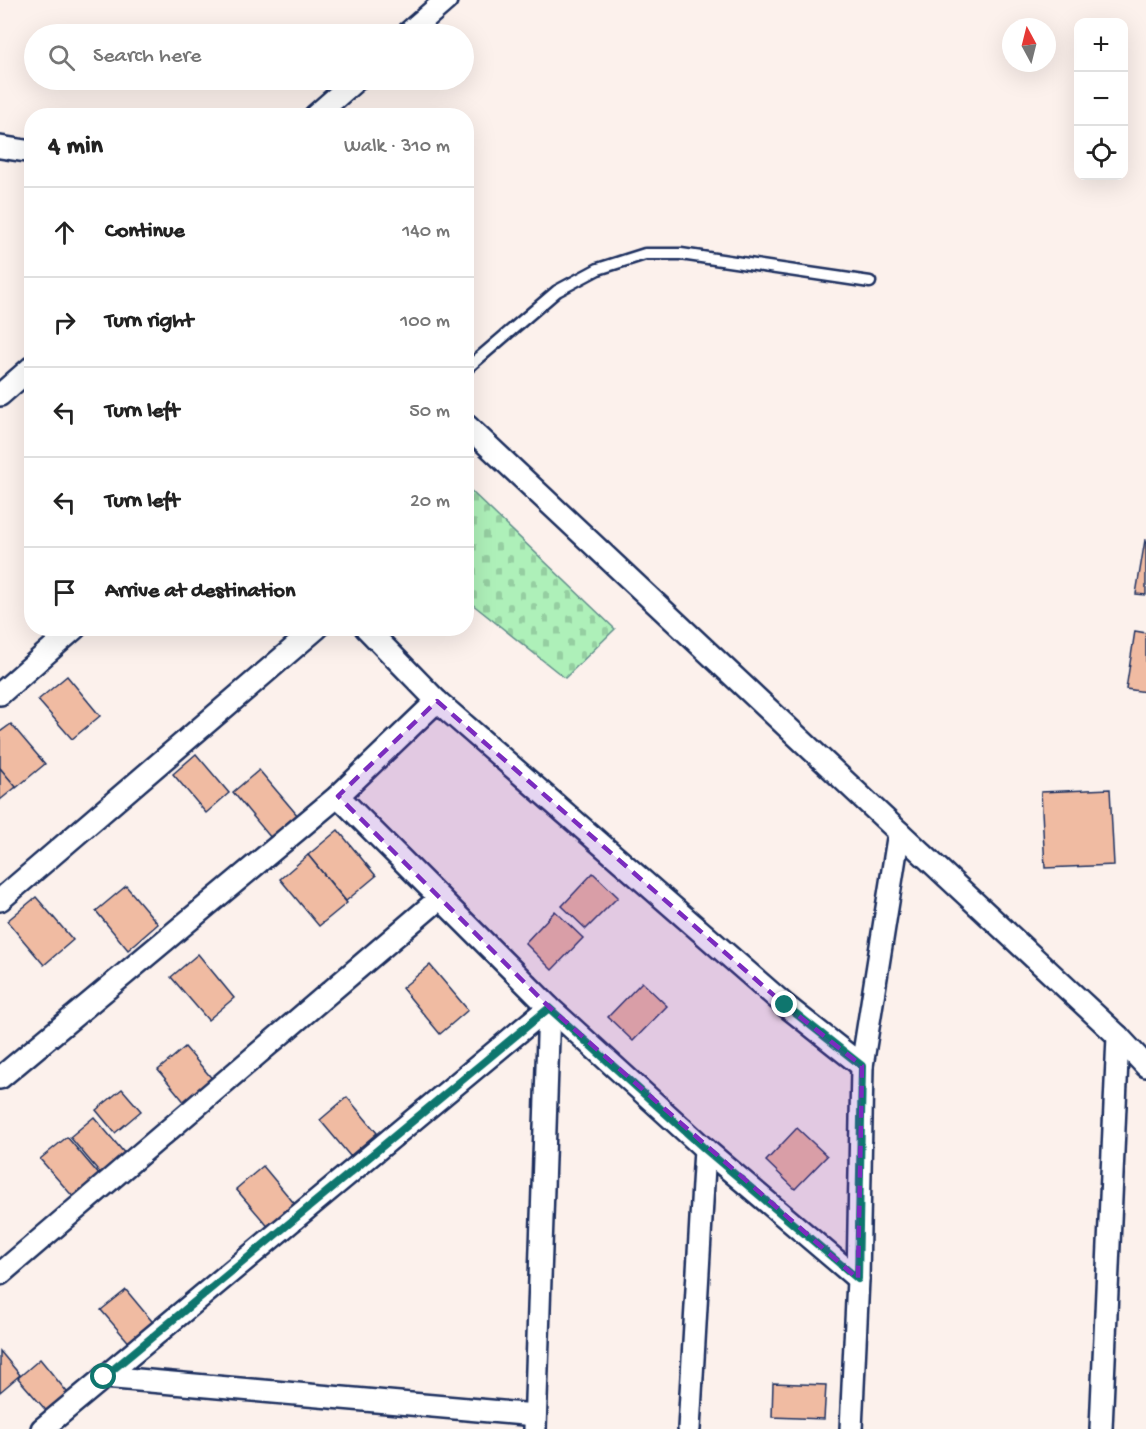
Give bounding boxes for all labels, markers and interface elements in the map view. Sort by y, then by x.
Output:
north arrow [1002,18,1056,72]
map controls [1074,18,1128,180]
button: + [1074,18,1128,72]
search box [24,24,474,90]
icon: search [45,41,78,74]
text: Search here [93,44,201,70]
button: − [1074,72,1128,126]
button: locate [1074,126,1128,180]
text: 4 min [48,132,103,163]
text: Walk · 310 m [344,136,450,159]
icon: ahead [48,216,81,249]
text: Continue [105,219,185,245]
text: 140 m [402,221,450,244]
icon: right [48,306,81,339]
text: Turn right [105,309,193,335]
text: 100 m [400,311,450,334]
icon: left [48,396,81,429]
text: Turn left [105,399,179,425]
text: 50 m [409,401,450,424]
icon: left [48,486,81,519]
text: Turn left [105,489,179,515]
text: 20 m [410,491,450,514]
icon: arrive [48,576,81,609]
text: Arrive at destination [105,579,295,605]
route end [771,991,797,1017]
route start [90,1363,116,1389]

